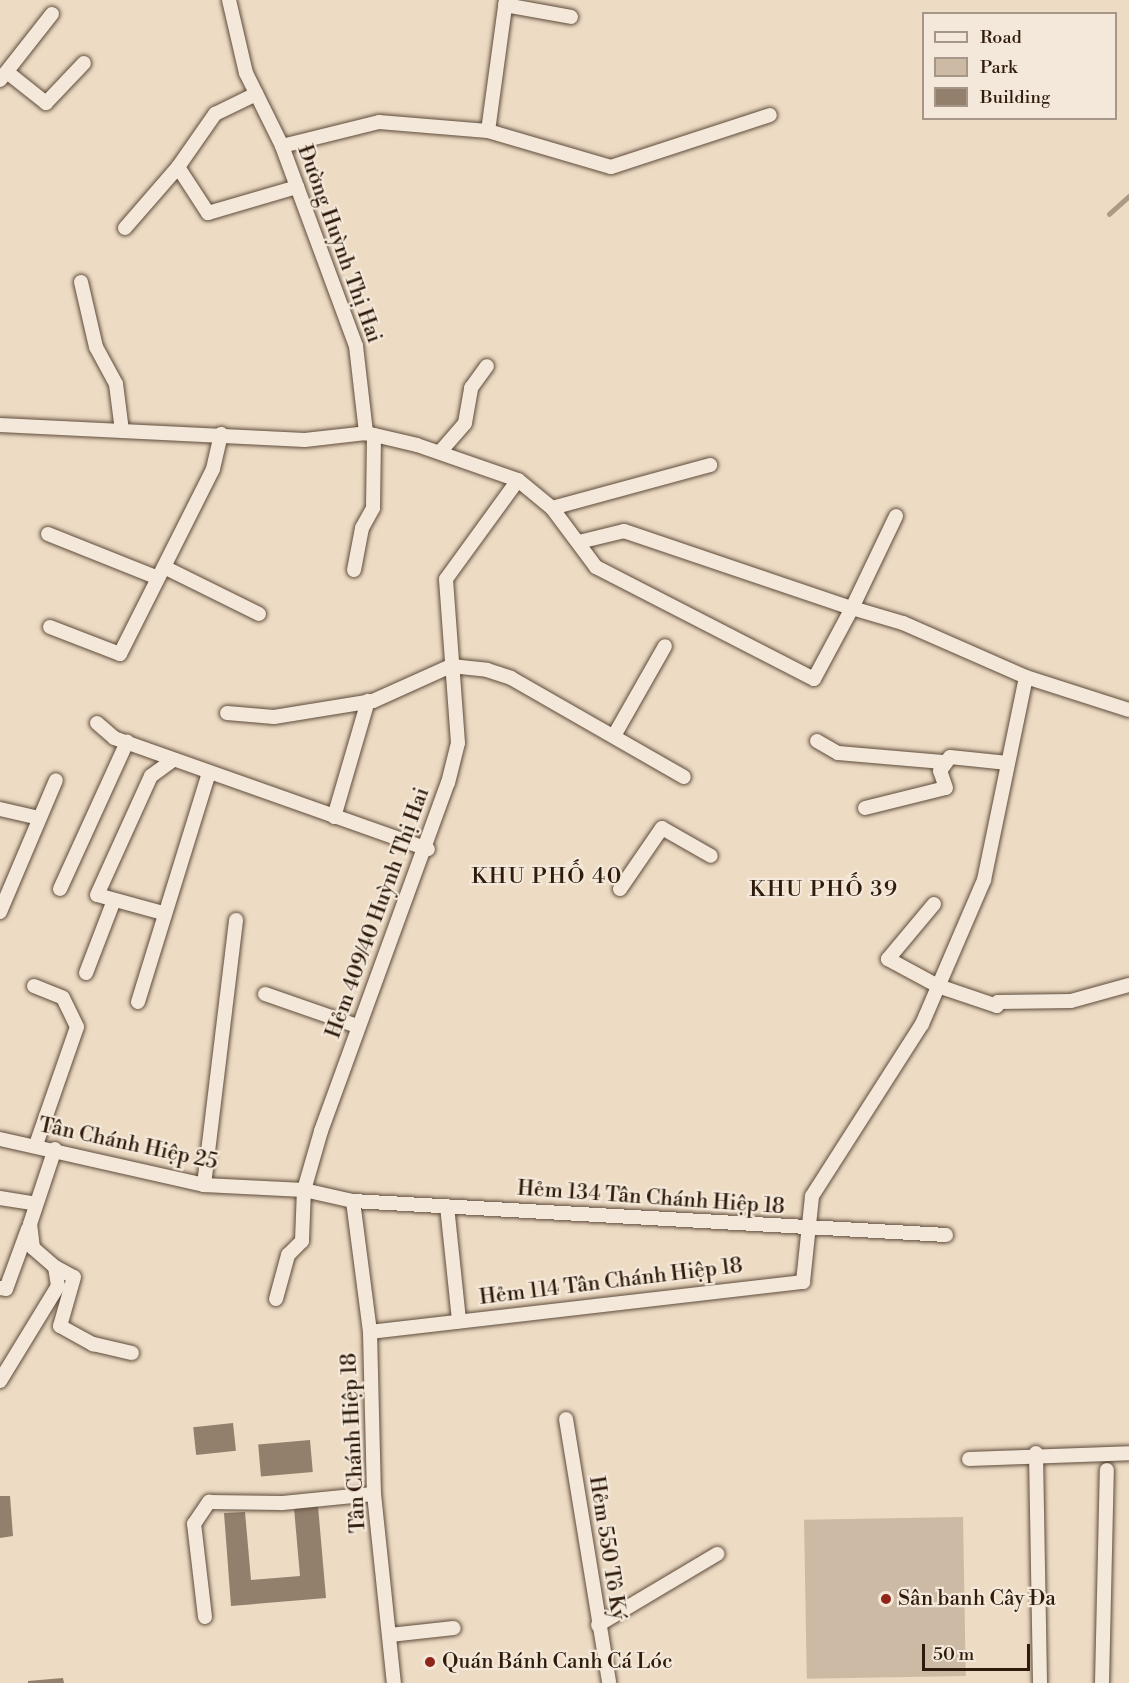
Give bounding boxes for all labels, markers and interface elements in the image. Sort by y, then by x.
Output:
legend [922,12,1117,120]
text: Road [980,26,1022,49]
text: Park [980,56,1017,79]
text: Building [980,86,1050,109]
street label: Đường Huỳnh Thị Hai [291,142,387,346]
street label: Hẻm 409/40 Huỳnh Thị Hai [321,784,435,1042]
district label: KHU PHỐ 40 [471,864,623,890]
district label: KHU PHỐ 39 [749,877,899,903]
street label: Tân Chánh Hiệp 25 [36,1113,220,1175]
street label: Hẻm 134 Tân Chánh Hiệp 18 [516,1176,786,1220]
street label: Hẻm 114 Tân Chánh Hiệp 18 [478,1253,744,1311]
street label: Tân Chánh Hiệp 18 [337,1352,371,1534]
street label: Hẻm 550 Tô Ký [583,1474,631,1622]
place label: Sân banh Cây Đa [898,1586,1056,1612]
marker: Sân banh Cây Đa [879,1592,893,1606]
scale bar [925,1632,1033,1670]
text: 50 m [933,1643,974,1666]
place label: Quán Bánh Canh Cá Lóc [442,1649,673,1675]
marker: Quán Bánh Canh Cá Lóc [423,1655,437,1669]

